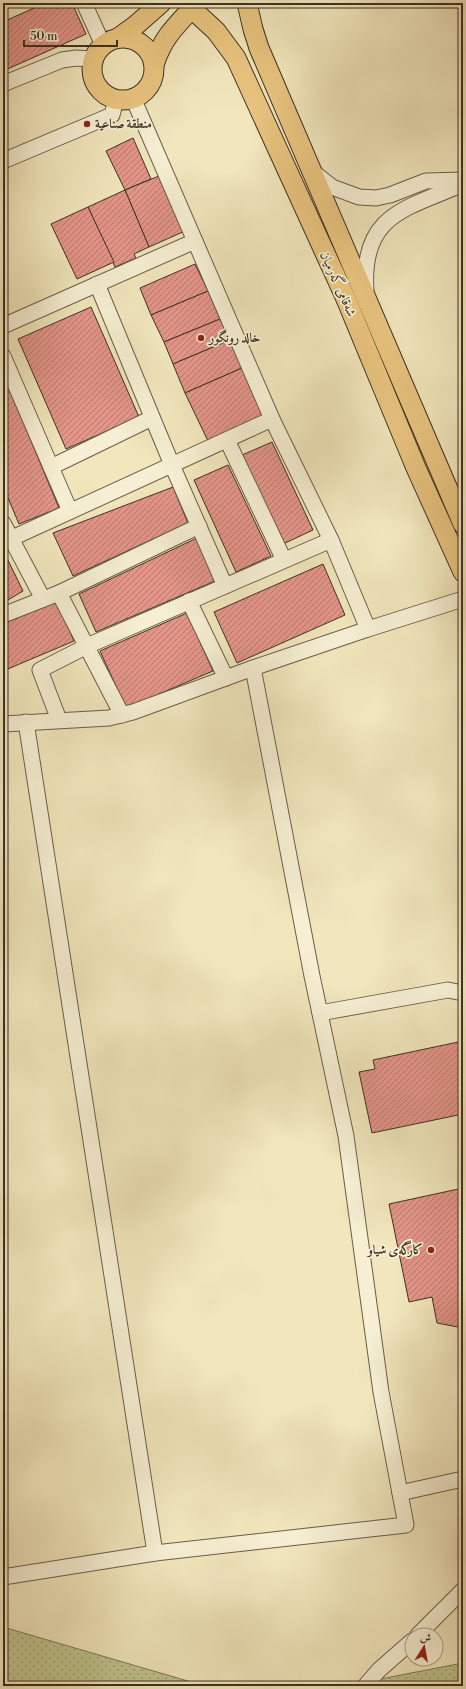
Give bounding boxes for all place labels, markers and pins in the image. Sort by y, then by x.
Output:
place label: منطقة صناعية [95,116,152,132]
marker: منطقة صناعية [82,119,92,129]
place label: خالد رونگور [207,329,260,346]
marker: خالد رونگور [196,333,206,343]
place label: کارگەی شیاو [366,1240,423,1258]
marker: کارگەی شیاو [426,1245,436,1255]

